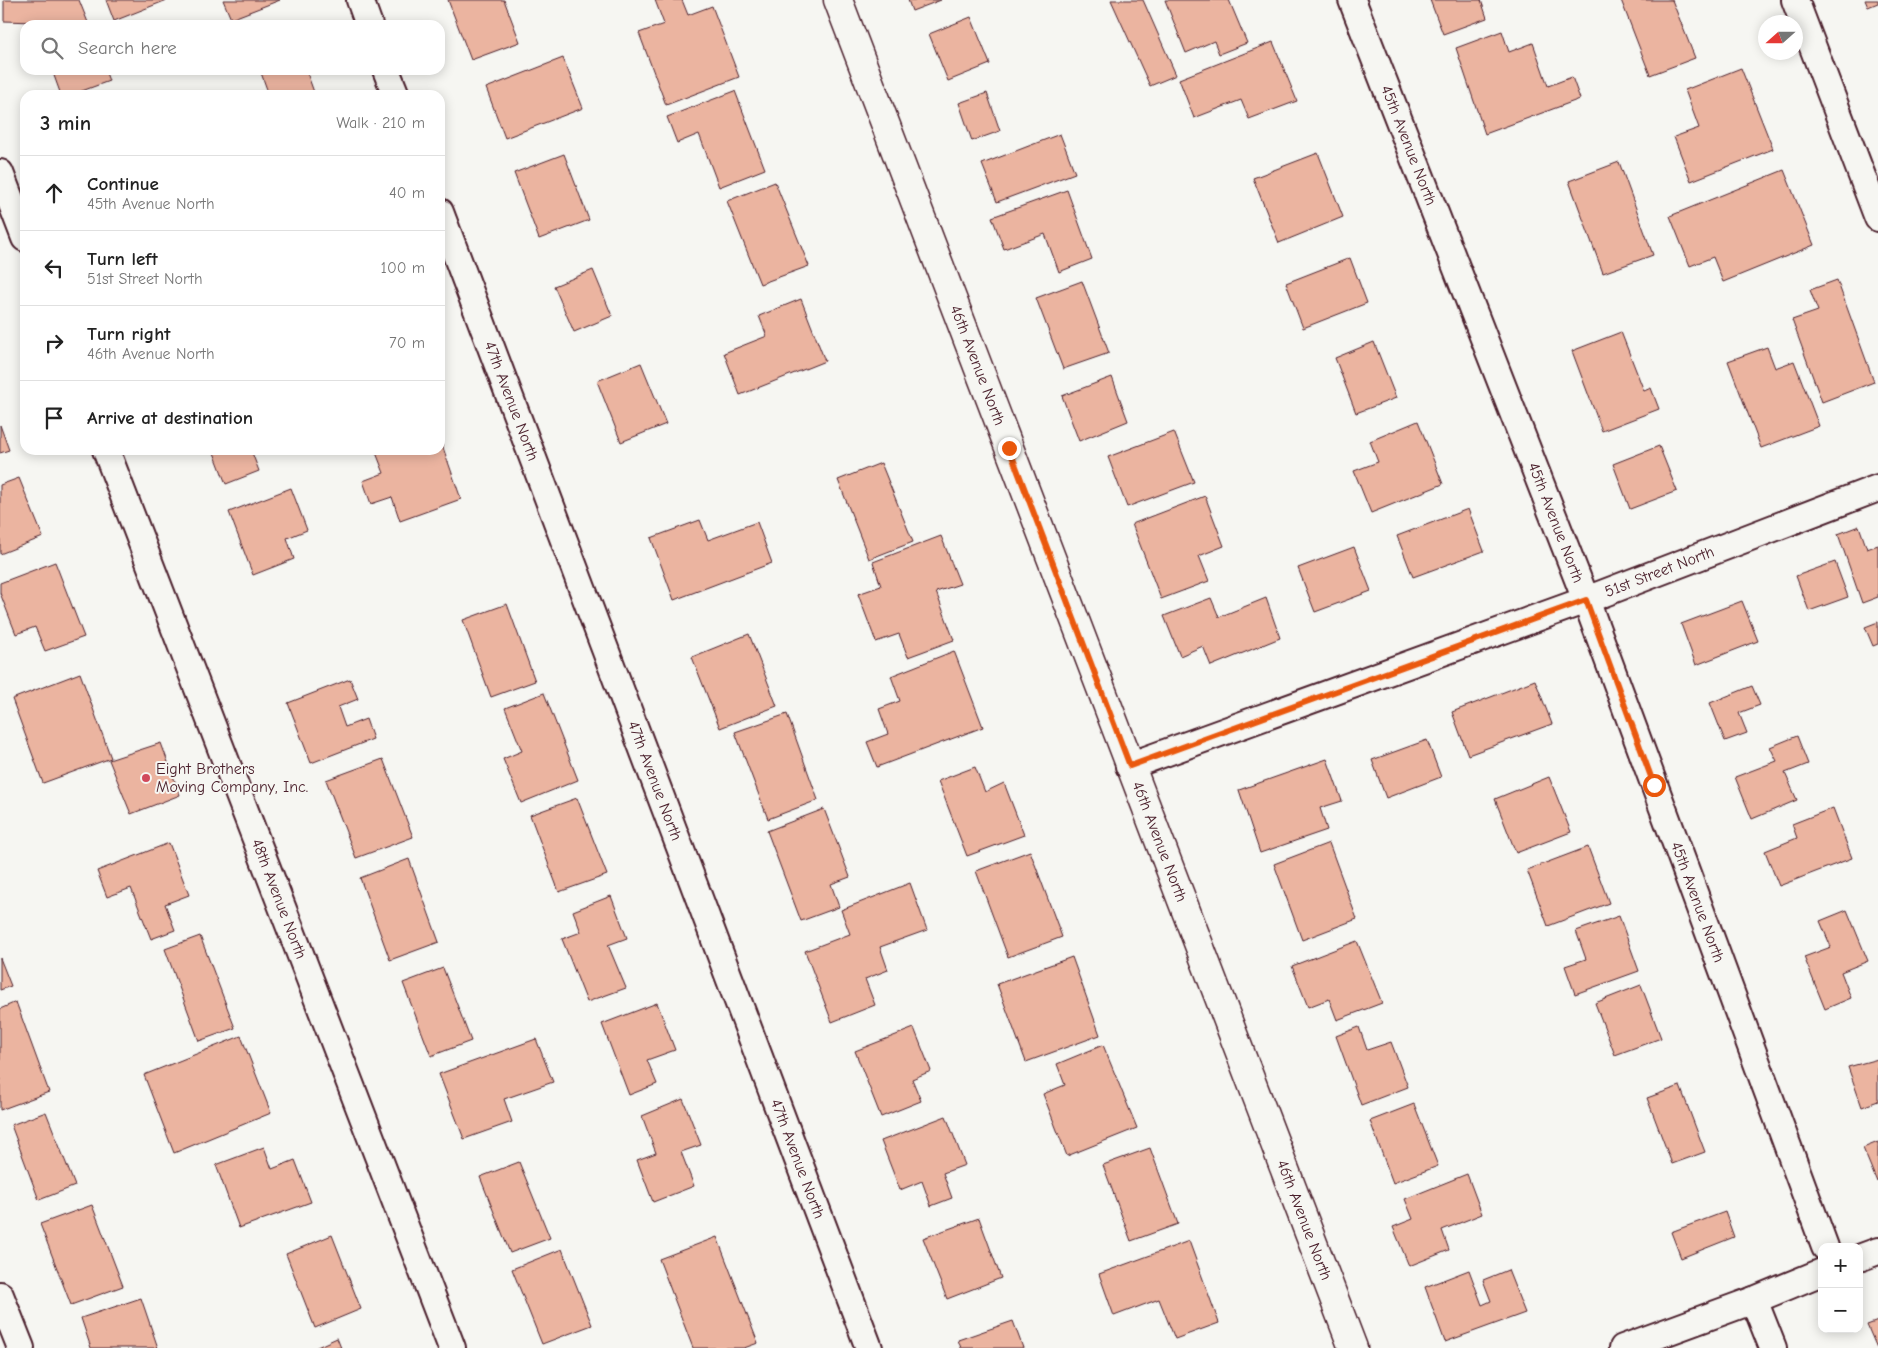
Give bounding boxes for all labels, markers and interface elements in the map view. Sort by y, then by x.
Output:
north arrow [1758,15,1803,60]
search box [20,20,445,75]
icon: search [38,34,66,62]
text: Search here [78,37,177,59]
street label: 45th Avenue North [1377,83,1440,208]
text: 3 min [40,111,91,135]
text: Walk · 210 m [336,114,425,132]
text: Continue [87,173,159,195]
icon: ahead [40,179,68,207]
text: 40 m [389,184,425,202]
text: 45th Avenue North [87,195,214,213]
text: Turn left [87,248,158,270]
icon: left [40,254,68,282]
text: 100 m [381,259,425,277]
text: 51st Street North [87,270,203,288]
street label: 46th Avenue North [946,302,1009,428]
text: Turn right [87,323,171,345]
icon: right [40,329,68,357]
text: 70 m [389,334,425,352]
street label: 47th Avenue North [481,339,542,463]
text: 46th Avenue North [87,345,214,363]
icon: arrive [40,404,68,432]
text: Arrive at destination [87,407,253,429]
route end [998,437,1021,460]
street label: 45th Avenue North [1524,460,1587,585]
street label: 51st Street North [1602,543,1717,601]
street label: 47th Avenue North [624,718,686,843]
place label: Eight Brothers Moving Company, Inc. [156,760,308,796]
marker: Eight Brothers Moving Company, Inc. [140,772,152,784]
route start [1643,774,1666,797]
street label: 46th Avenue North [1128,779,1191,904]
street label: 48th Avenue North [248,836,310,961]
street label: 45th Avenue North [1667,839,1728,965]
street label: 47th Avenue North [767,1096,828,1221]
street label: 46th Avenue North [1273,1157,1335,1283]
map controls [1818,1243,1863,1333]
button: + [1818,1243,1863,1288]
button: − [1818,1288,1863,1333]

